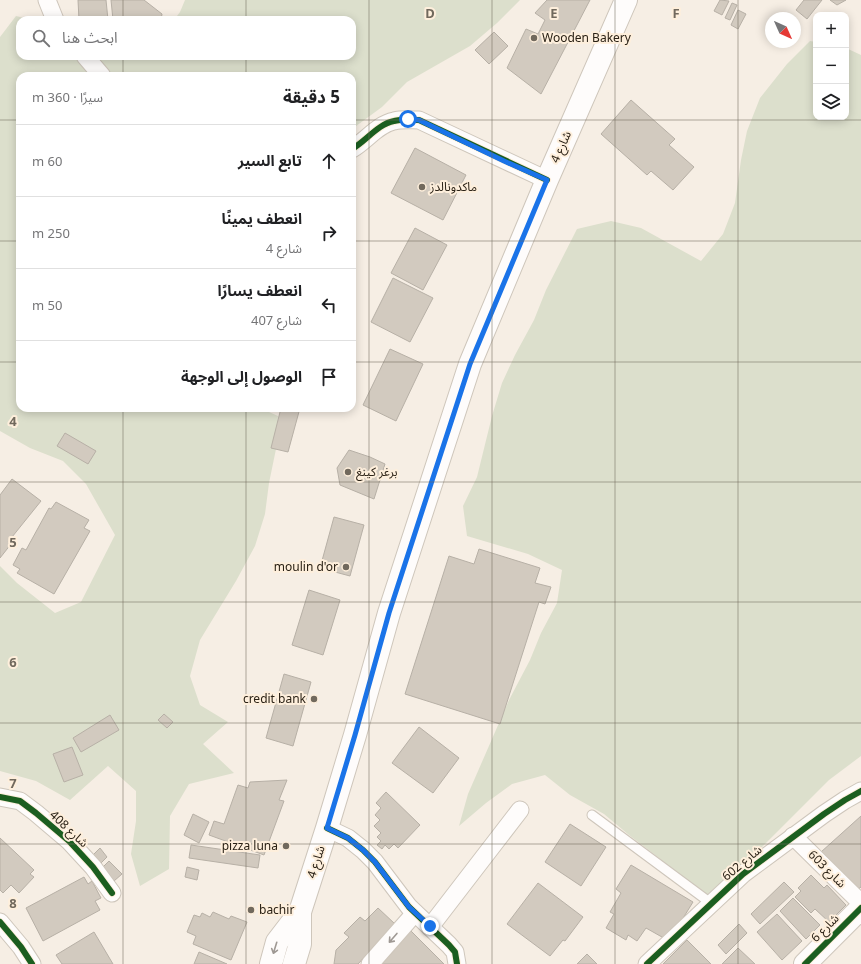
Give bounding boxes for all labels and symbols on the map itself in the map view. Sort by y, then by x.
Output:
text: D [425,4,435,22]
text: E [550,4,558,22]
text: F [672,4,680,22]
north arrow [765,12,801,48]
place label: Wooden Bakery [542,29,632,46]
marker: Wooden Bakery [529,33,539,43]
route start [399,110,417,128]
street label: شارع 4 [546,128,576,166]
place label: ماكدونالدز [429,178,477,195]
marker: ماكدونالدز [417,182,427,192]
text: 4 [9,412,17,430]
place label: برغر كينغ [356,463,398,481]
marker: برغر كينغ [343,467,353,477]
text: 5 [9,533,17,551]
place label: moulin d'or [274,558,338,575]
marker: moulin d'or [341,562,351,572]
text: 6 [9,653,17,671]
place label: credit bank [243,690,307,707]
marker: credit bank [309,694,319,704]
text: 7 [9,774,17,792]
street label: شارع 408 [46,806,92,852]
place label: pizza luna [222,837,278,854]
marker: pizza luna [281,841,291,851]
street label: شارع 602 [718,841,766,885]
street label: شارع 4 [302,843,330,881]
street label: شارع 603 [804,846,850,892]
text: 8 [9,894,17,912]
place label: bachir [259,901,294,918]
marker: bachir [246,905,256,915]
street label: شارع 6 [807,910,843,946]
route end [421,917,439,935]
one-way arrow [389,933,398,943]
one-way arrow [271,942,278,955]

